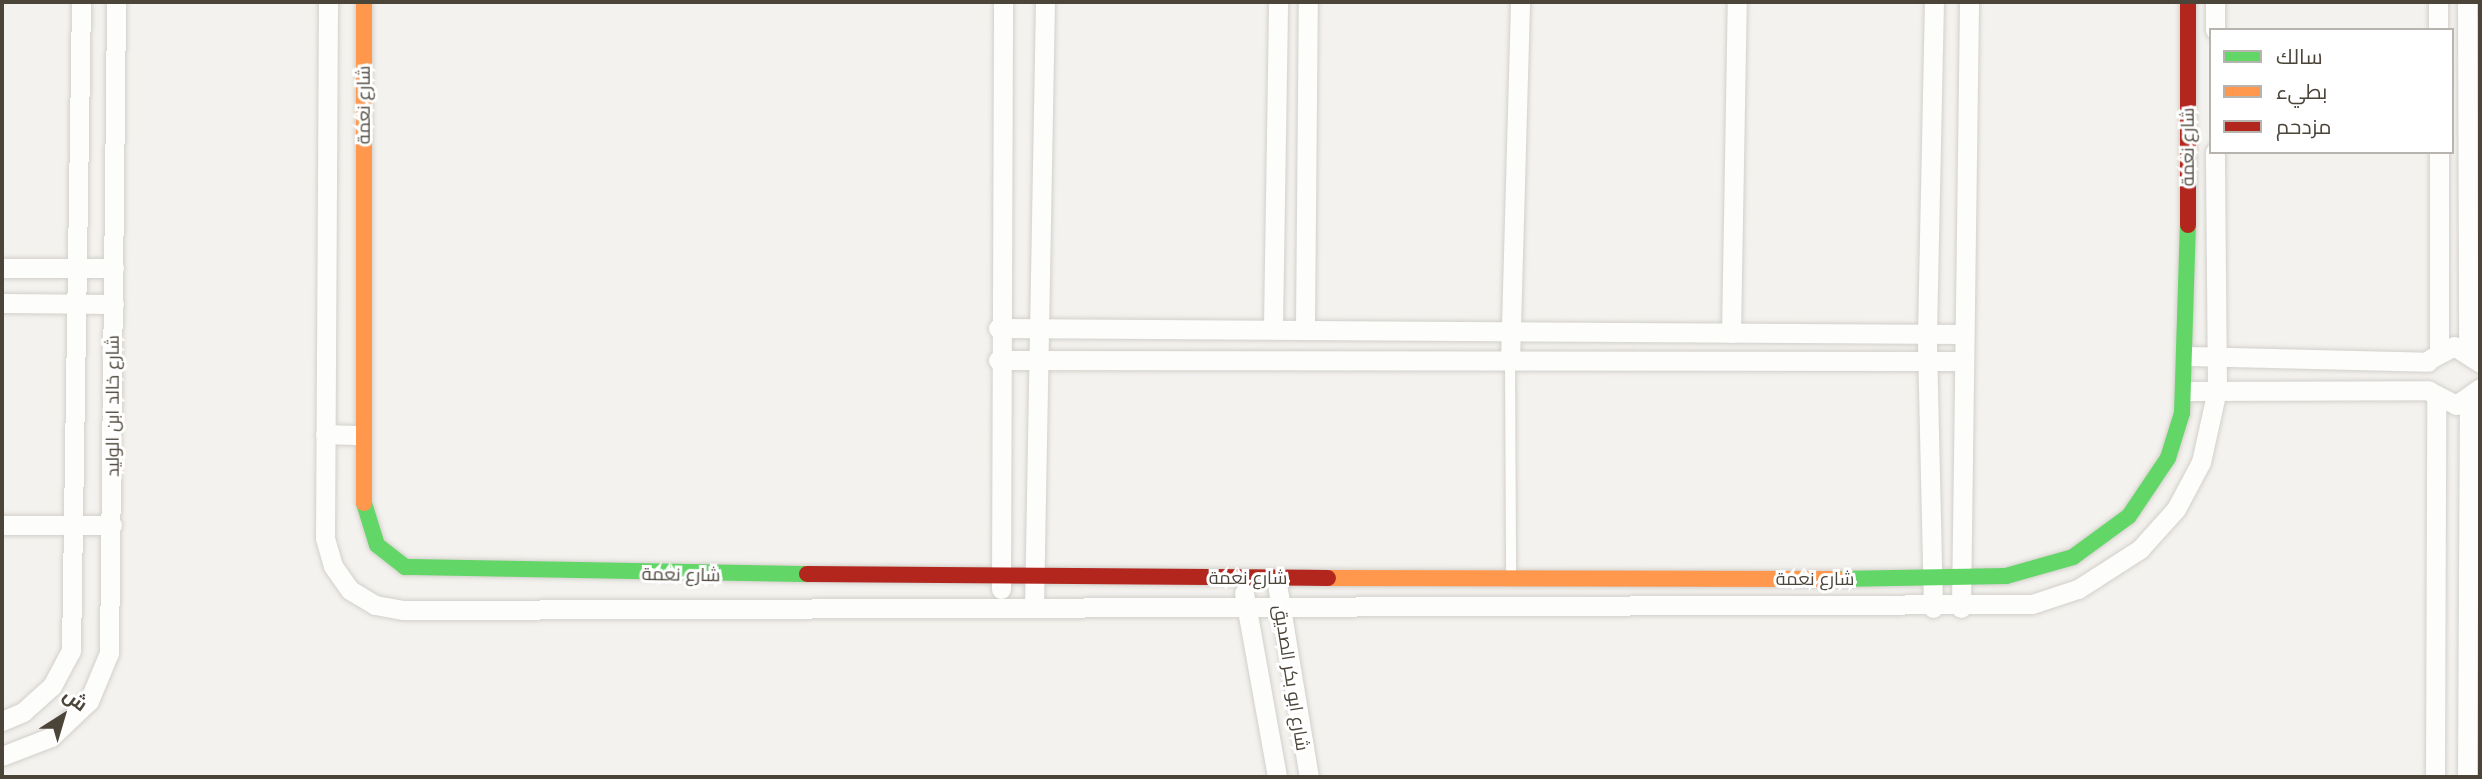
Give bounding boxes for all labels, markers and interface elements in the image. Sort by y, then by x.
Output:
legend [2209,28,2454,154]
text: سالك [2276,43,2323,69]
street label: شارع نعمة [353,66,375,144]
text: بطيء [2276,78,2327,104]
street label: شارع نعمة [2177,108,2199,186]
text: مزدحم [2276,113,2331,139]
street label: شارع خالد ابن الوليد [102,335,124,477]
street label: شارع نعمة [642,564,720,586]
street label: شارع نعمة [1209,567,1287,589]
street label: شارع نعمة [1776,568,1854,590]
street label: شارع ابو بكر الصديق [1269,604,1313,752]
north arrow [28,681,98,751]
text: ش [59,682,93,716]

